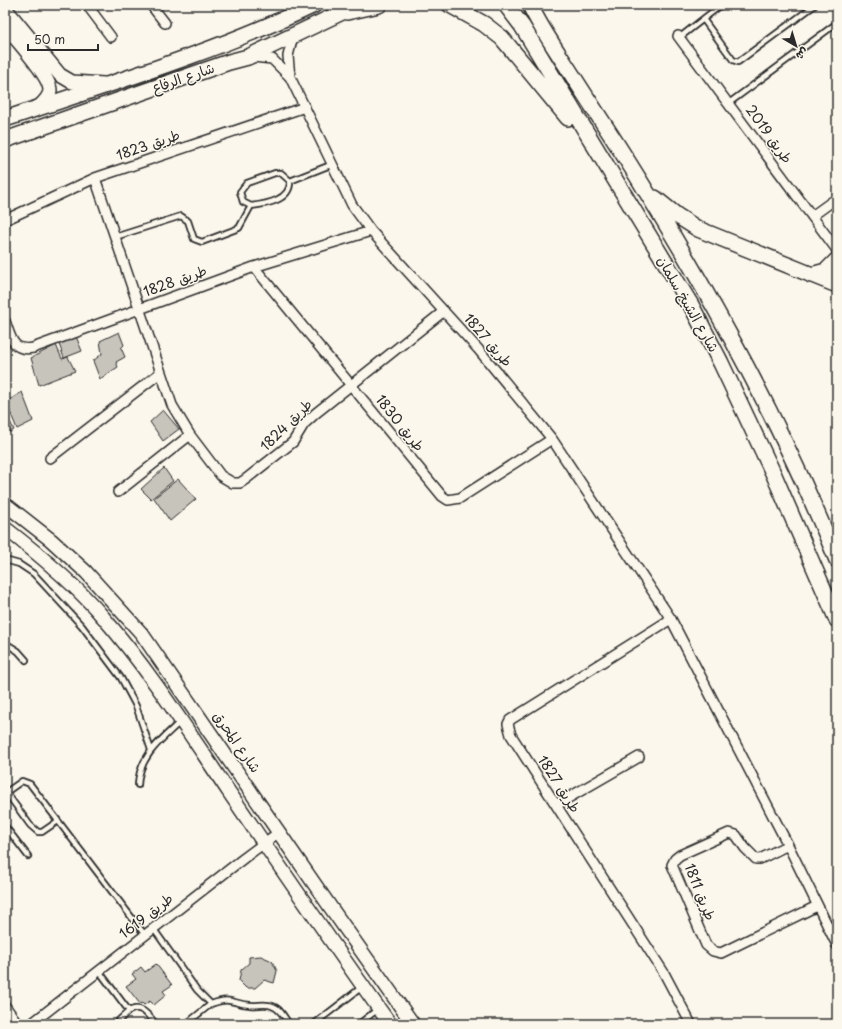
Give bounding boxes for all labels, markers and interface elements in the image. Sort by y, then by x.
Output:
scale bar [28,26,98,52]
north arrow [776,26,816,66]
text: 50 m [34,30,65,48]
text: ش [792,44,812,65]
street label: شارع الرفاع [149,57,217,99]
street label: طريق 2019 [741,100,798,167]
street label: طريق 1823 [113,124,183,165]
street label: شارع الشيخ سلمان [652,252,725,356]
street label: طريق 1828 [140,259,210,302]
street label: طريق 1827 [459,308,518,371]
street label: طريق 1830 [371,390,430,455]
street label: طريق 1824 [255,394,316,455]
street label: شارع المحرق [208,707,266,777]
street label: طريق 1827 [533,751,586,817]
street label: طريق 1811 [680,860,721,923]
street label: طريق 1619 [114,888,177,943]

